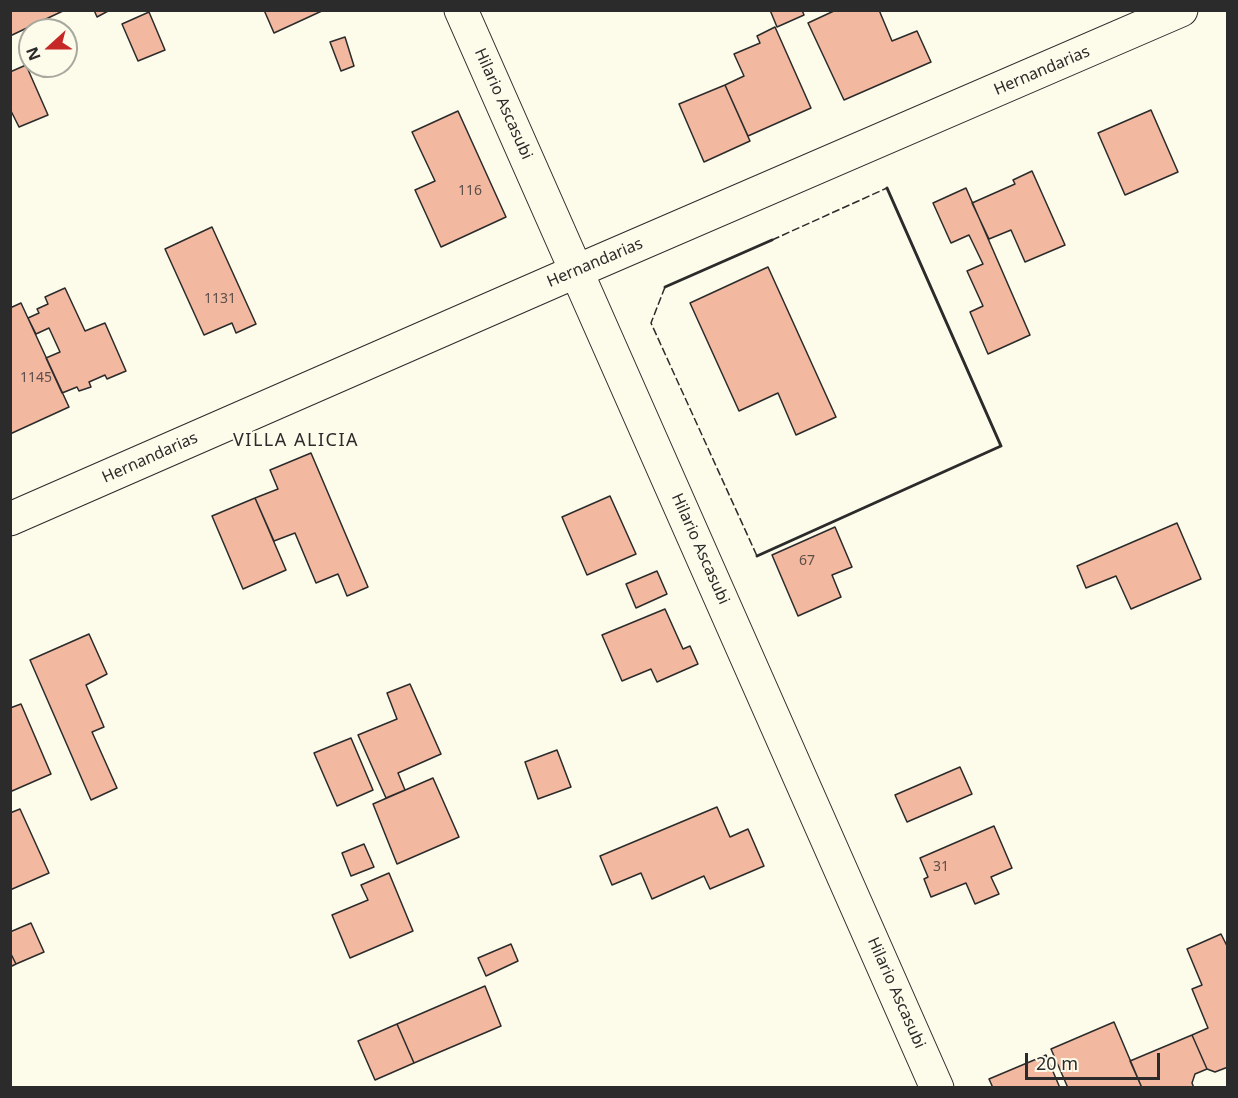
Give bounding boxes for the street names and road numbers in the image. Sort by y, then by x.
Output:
street label: Hernandarias [991,42,1093,100]
street label: Hilario Ascasubi [470,45,536,163]
street label: Hernandarias [544,234,646,292]
street label: Hernandarias [99,428,201,488]
street label: Hilario Ascasubi [667,490,733,608]
street label: Hilario Ascasubi [863,934,929,1052]

